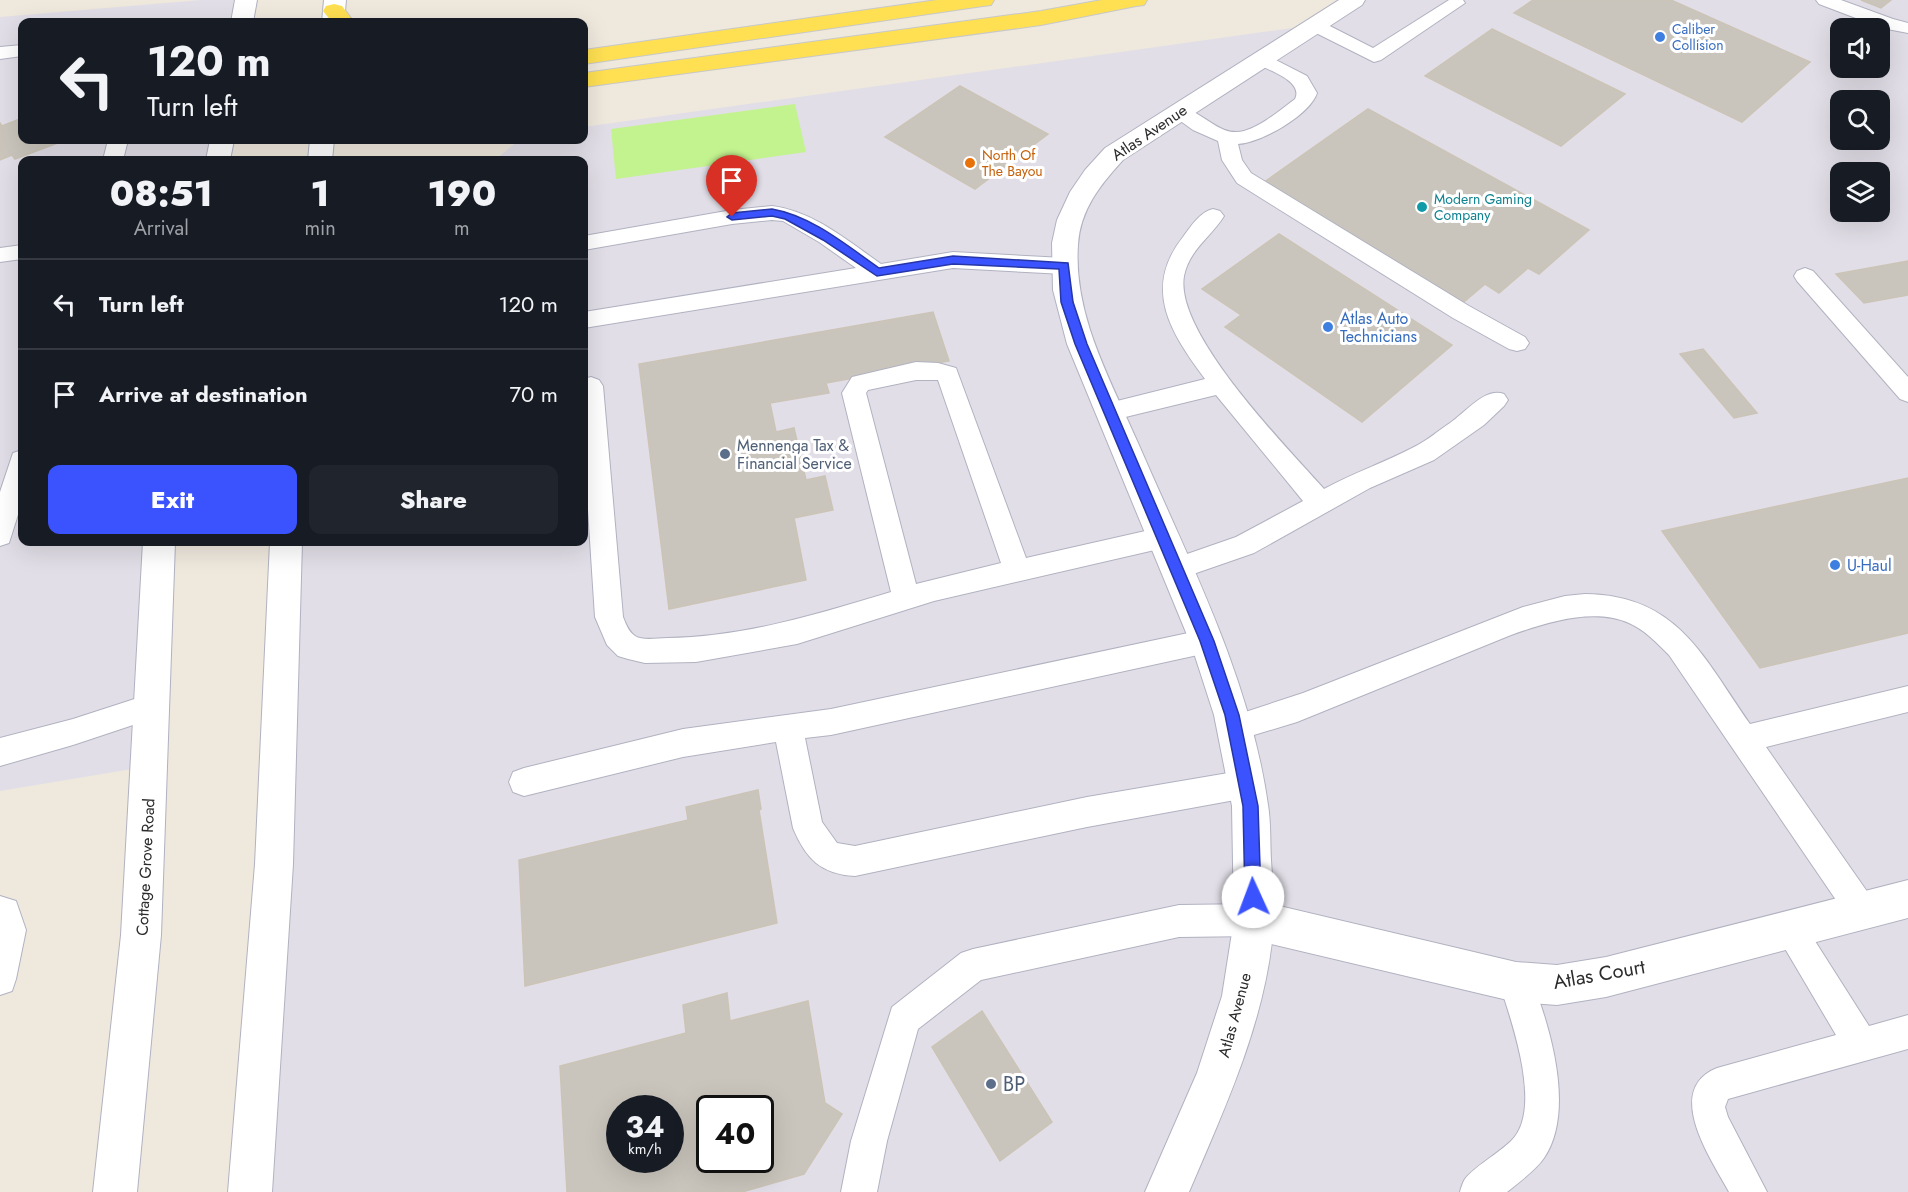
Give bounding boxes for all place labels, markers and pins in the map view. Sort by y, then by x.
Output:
place label: Caliber Collision [1672,19,1724,55]
marker: Caliber Collision [1653,30,1667,44]
place label: North Of The Bayou [982,145,1043,181]
pin [706,155,757,217]
marker: North Of The Bayou [963,156,977,170]
place label: Modern Gaming Company [1434,189,1532,225]
marker: Modern Gaming Company [1415,200,1429,214]
place label: Atlas Auto Technicians [1340,307,1417,348]
marker: Atlas Auto Technicians [1321,320,1335,334]
place label: Mennenga Tax & Financial Service [737,434,852,475]
marker: Mennenga Tax & Financial Service [718,447,732,461]
place label: U-Haul [1847,554,1892,577]
marker: U-Haul [1828,558,1842,572]
place label: BP [1003,1070,1025,1099]
marker: BP [984,1077,998,1091]

